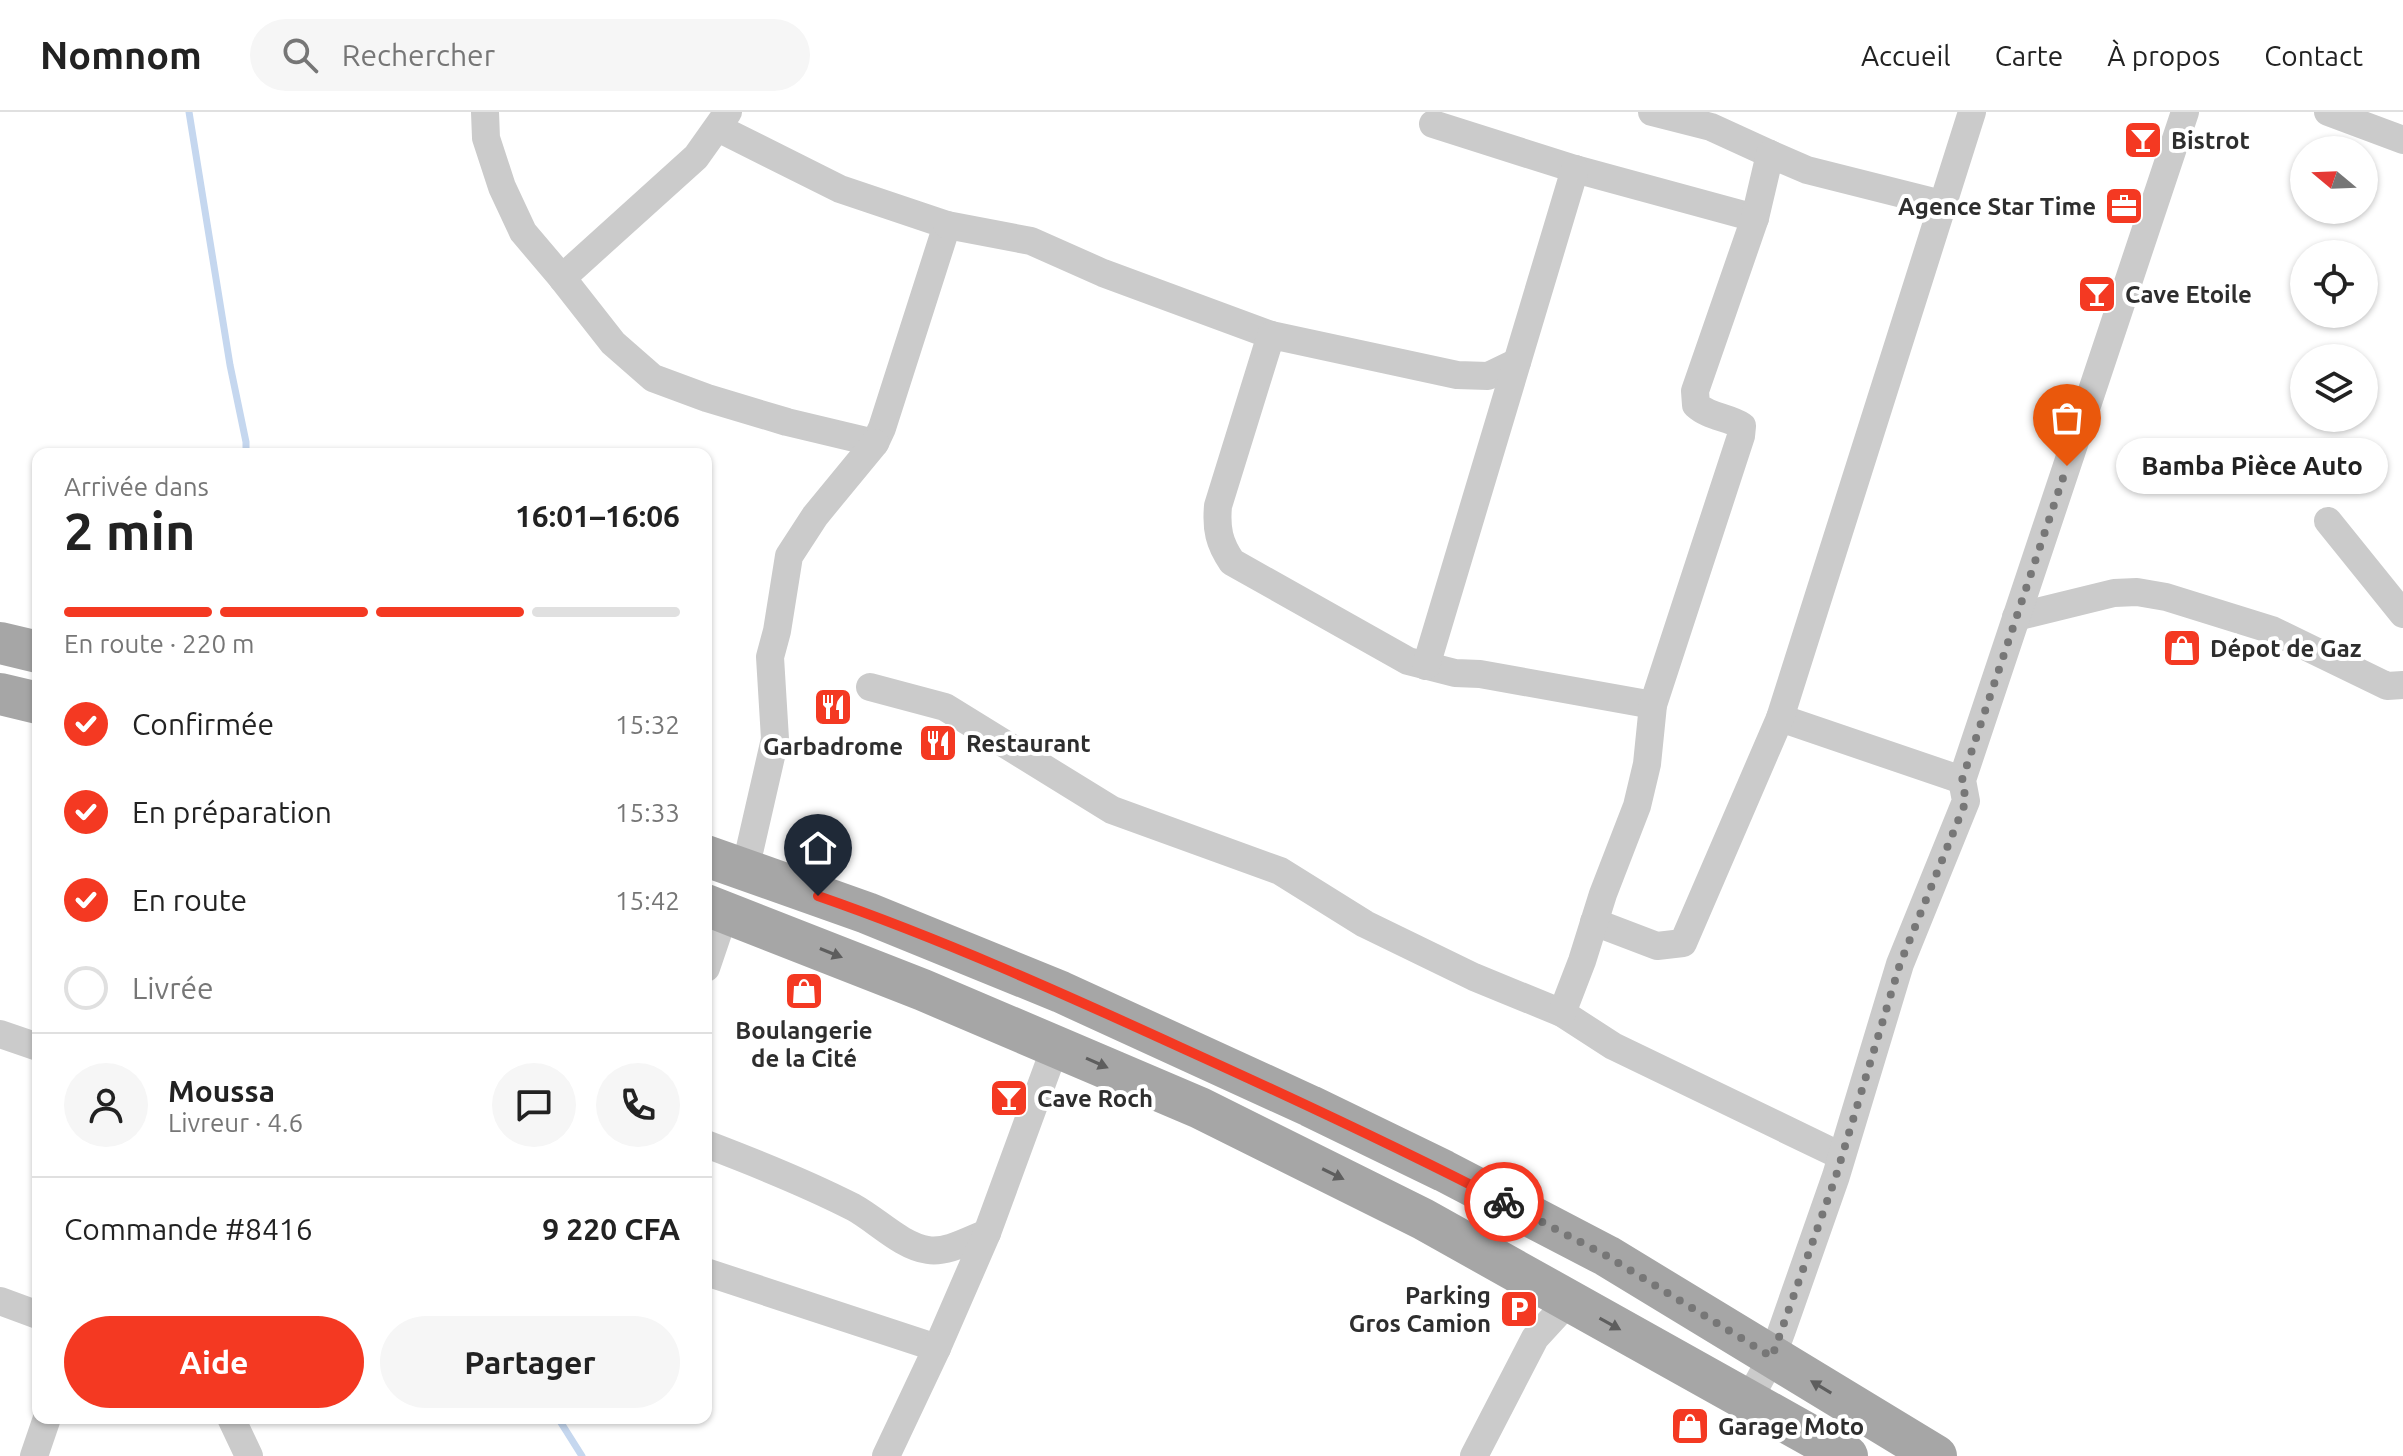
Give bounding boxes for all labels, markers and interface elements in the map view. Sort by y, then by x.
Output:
search box [250,19,810,91]
icon: search [278,33,322,77]
text: Nomnom [40,34,202,76]
text: Rechercher [342,38,495,72]
text: Accueil [1861,40,1951,71]
text: Carte [1995,40,2063,71]
text: À propos [2107,40,2220,71]
text: Contact [2264,40,2363,71]
bar icon: Bistrot [2122,119,2164,161]
place label: Bistrot [2171,127,2250,154]
north arrow [2290,136,2378,224]
map controls [2290,136,2378,432]
office icon: Agence Star Time [2103,185,2145,227]
place label: Agence Star Time [1898,193,2096,220]
button: locate [2290,240,2378,328]
bar icon: Cave Etoile [2076,273,2118,315]
place label: Cave Etoile [2125,281,2252,308]
button: layers [2290,344,2378,432]
pin [2033,384,2101,466]
icon: bag [2045,396,2089,440]
callout: Bamba Pièce Auto [2115,438,2387,494]
text: Bamba Pièce Auto [2141,451,2363,480]
text: Arrivée dans [64,472,209,501]
text: 16:01–16:06 [515,499,680,533]
text: 2 min [64,502,195,560]
shop icon: Dépot de Gaz [2161,627,2203,669]
text: En route · 220 m [64,629,254,658]
place label: Dépot de Gaz [2210,635,2361,662]
restaurant icon: Garbadrome [812,686,854,728]
icon: check [64,702,108,746]
text: Confirmée [132,707,274,741]
text: 15:32 [615,710,680,739]
restaurant icon: Restaurant [917,722,959,764]
place label: Restaurant [966,730,1091,757]
place label: Garbadrome [763,733,903,760]
icon: check [64,790,108,834]
text: En préparation [132,795,332,829]
text: 15:33 [615,798,680,827]
pin [784,814,852,896]
icon: home [796,826,840,870]
icon: check [64,878,108,922]
text: En route [132,883,247,917]
text: 15:42 [615,886,680,915]
one-way arrow [819,947,843,960]
shop icon: Boulangerie de la Cité [783,970,825,1012]
text: Livrée [132,971,214,1005]
place label: Boulangerie de la Cité [735,1017,873,1072]
one-way arrow [1085,1057,1109,1070]
button: person [64,1063,148,1147]
button: chat [492,1063,576,1147]
button: phone [596,1063,680,1147]
text: Moussa [168,1074,275,1108]
bar icon: Cave Roch [988,1077,1030,1119]
place label: Cave Roch [1037,1085,1153,1112]
text: Livreur · 4.6 [168,1108,303,1137]
courier [1464,1162,1544,1242]
one-way arrow [1321,1167,1344,1181]
icon: bike [1482,1180,1526,1224]
text: Commande #8416 [64,1212,313,1246]
text: 9 220 CFA [542,1212,680,1246]
place label: Parking Gros Camion [1349,1282,1491,1337]
parking icon: Parking Gros Camion [1498,1288,1540,1330]
button: Aide [64,1316,364,1408]
button: Partager [380,1316,680,1408]
one-way arrow [1599,1317,1622,1331]
one-way arrow [1810,1380,1832,1394]
shop icon: Garage Moto [1669,1405,1711,1447]
place label: Garage Moto [1718,1413,1864,1440]

